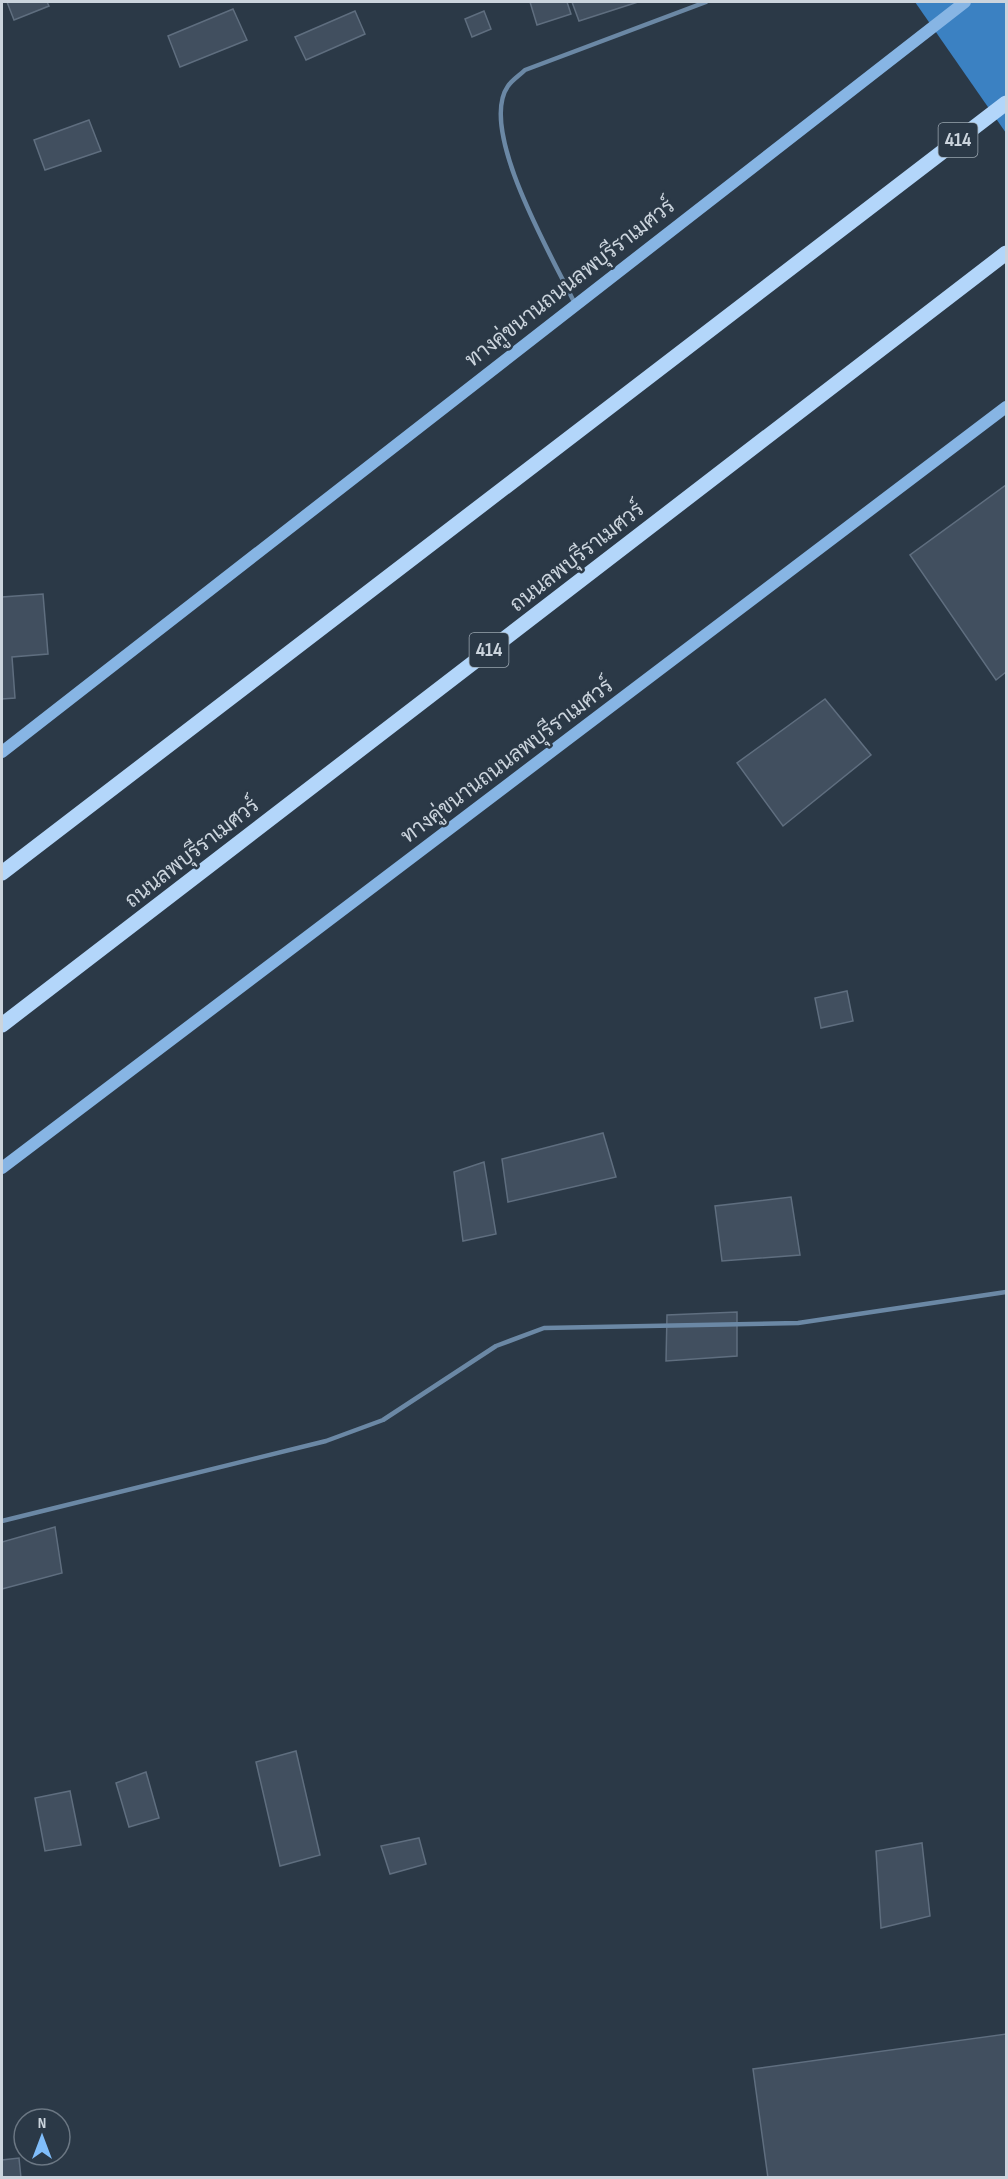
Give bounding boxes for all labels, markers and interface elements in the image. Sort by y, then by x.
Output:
road number: 414 [938,123,978,157]
street label: ทางคู่ขนานถนนลพบุรีราเมศวร์ [459,192,681,374]
street label: ถนนลพบุรีราเมศวร์ [504,495,650,618]
road number: 414 [470,633,508,667]
street label: ทางคู่ขนานถนนลพบุรีราเมศวร์ [395,672,619,850]
street label: ถนนลพบุรีราเมศวร์ [119,791,265,914]
north arrow [12,2107,72,2167]
text: N [38,2114,46,2133]

